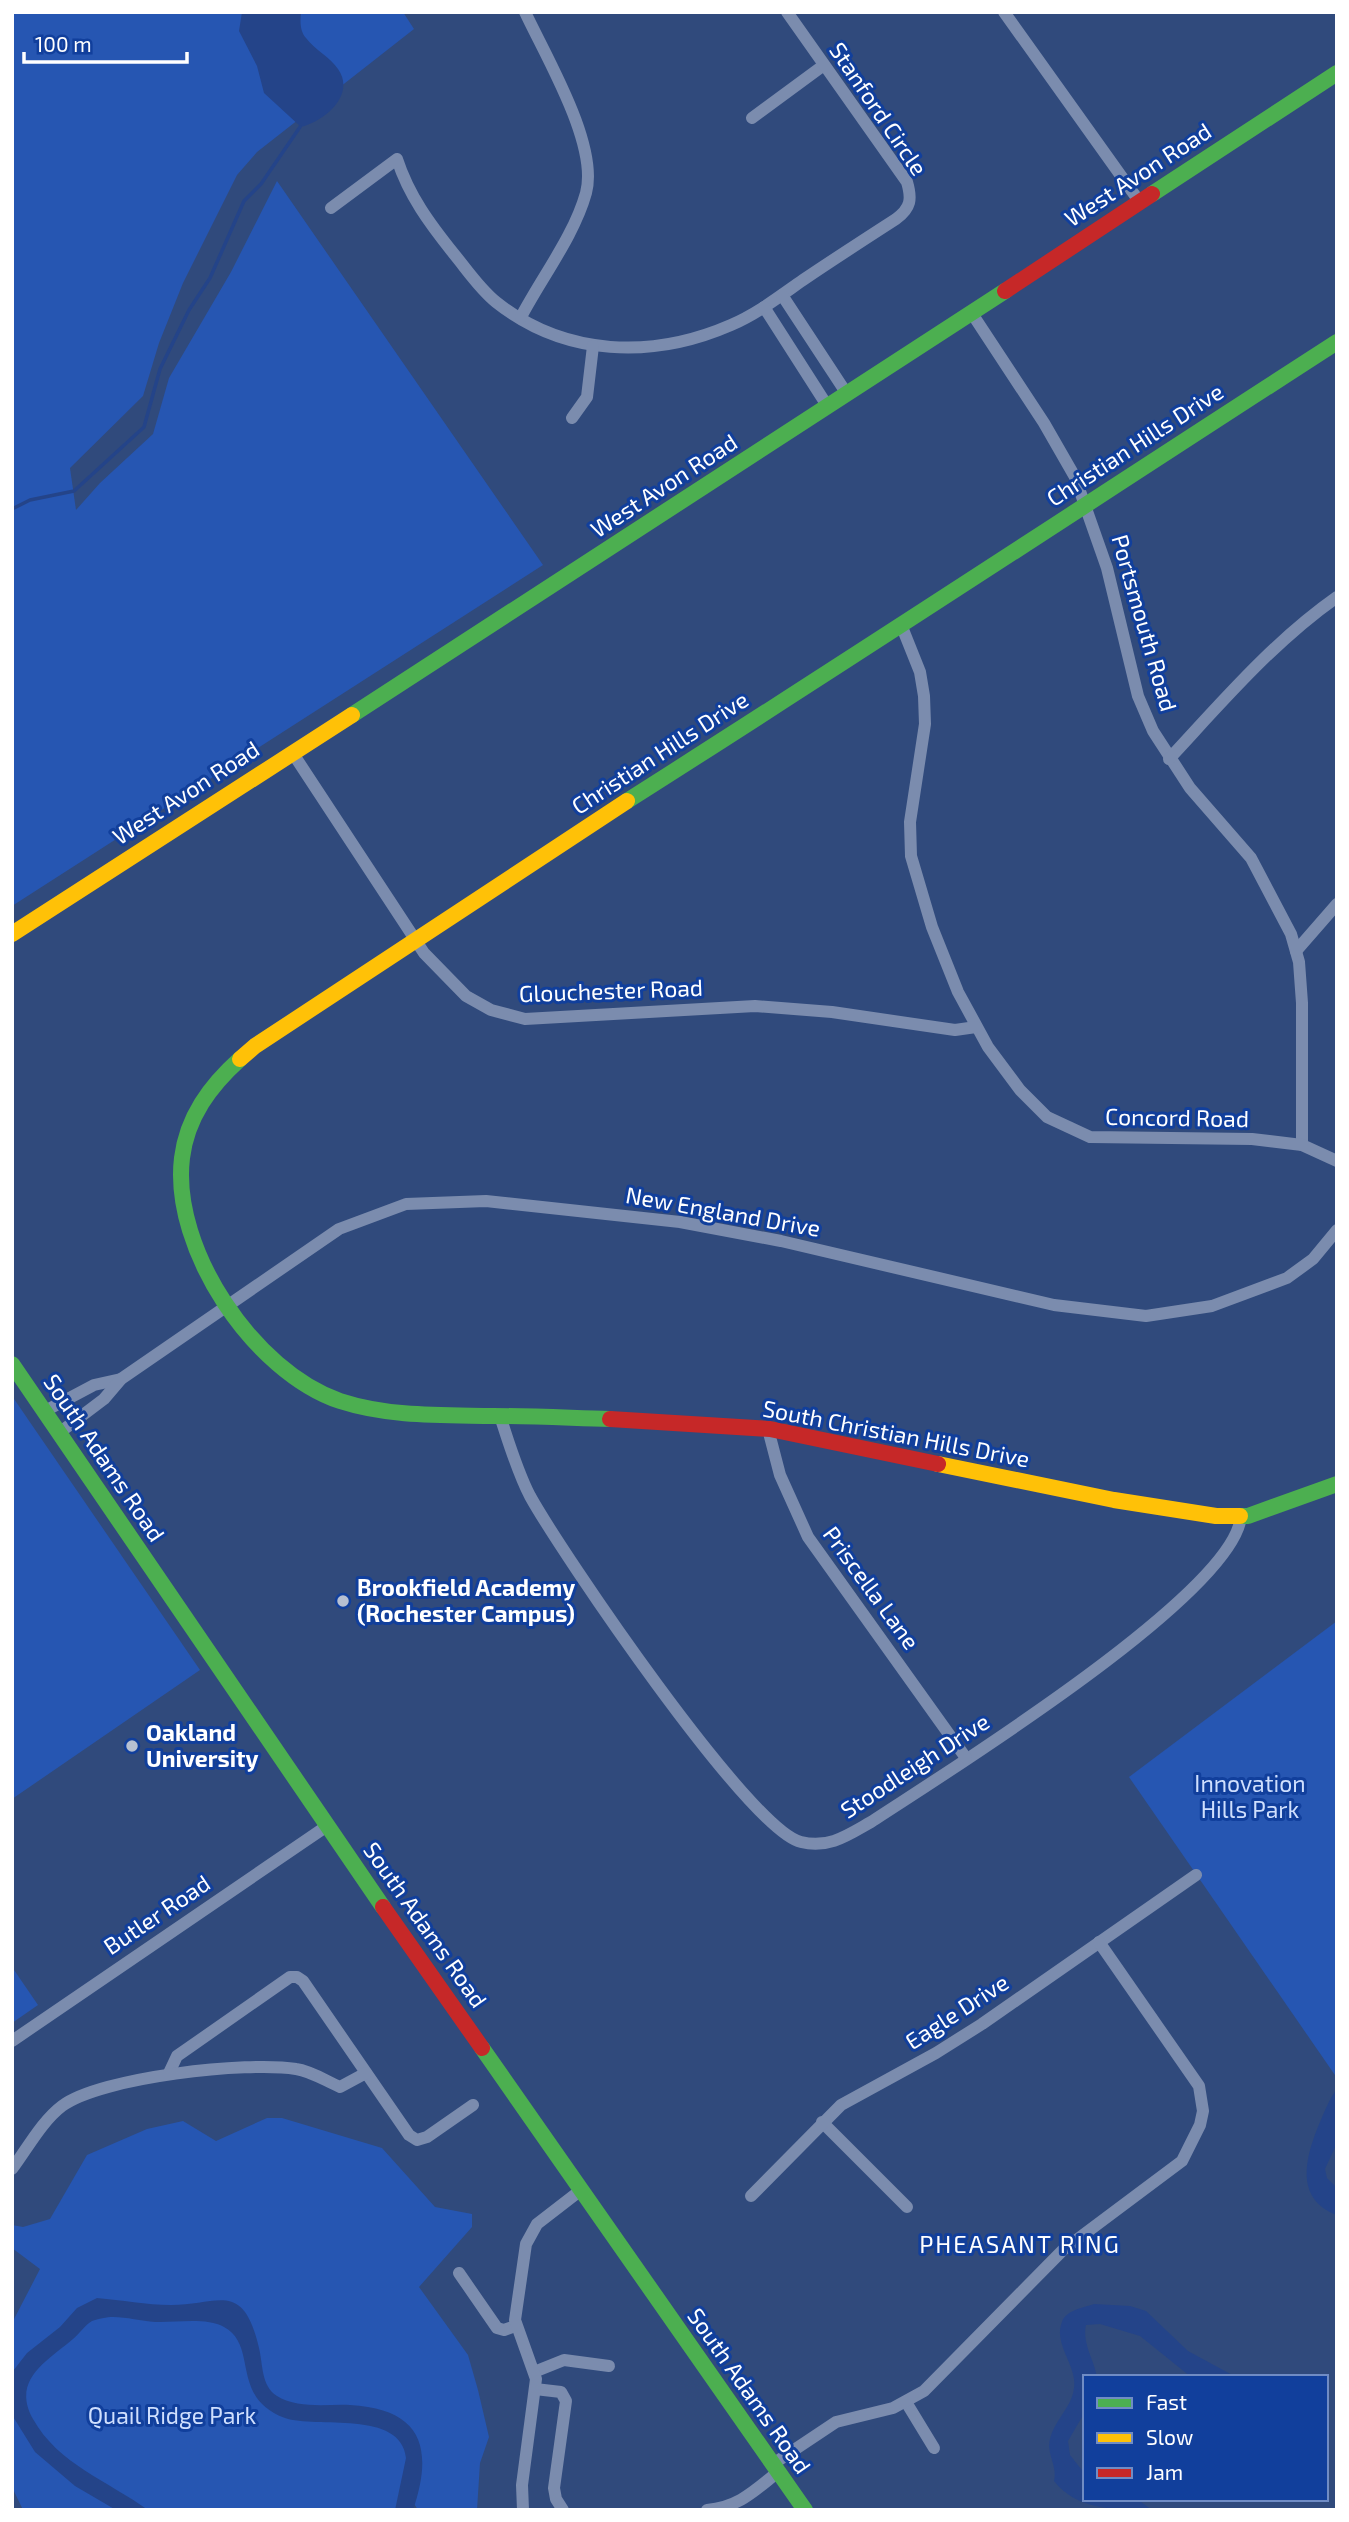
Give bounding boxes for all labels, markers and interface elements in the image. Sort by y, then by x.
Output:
scale bar [24,21,187,65]
text: 100 m [35,31,92,56]
street label: Stanford Circle [824,37,934,180]
street label: West Avon Road [1059,116,1216,232]
street label: Christian Hills Drive [1041,377,1228,512]
street label: West Avon Road [585,427,742,543]
street label: Portsmouth Road [1106,531,1184,714]
street label: Christian Hills Drive [566,685,753,820]
street label: West Avon Road [107,734,264,850]
street label: Glouchester Road [519,973,703,1007]
street label: Concord Road [1105,1102,1249,1132]
street label: New England Drive [624,1180,823,1242]
street label: South Adams Road [38,1368,171,1546]
street label: South Christian Hills Drive [760,1393,1032,1473]
street label: Priscella Lane [818,1520,926,1654]
place label: Brookfield Academy (Rochester Campus) [357,1573,575,1627]
marker: Brookfield Academy (Rochester Campus) [335,1593,351,1609]
street label: Stoodleigh Drive [835,1707,994,1824]
place label: Oakland University [146,1718,259,1772]
marker: Oakland University [124,1738,140,1754]
park label: Innovation Hills Park [1194,1769,1306,1823]
street label: South Adams Road [358,1836,493,2013]
street label: Butler Road [98,1868,215,1960]
street label: Eagle Drive [900,1967,1013,2055]
district label: PHEASANT RING [919,2229,1121,2258]
street label: South Adams Road [682,2302,817,2479]
legend [1083,2375,1328,2501]
text: Fast [1146,2389,1187,2414]
park label: Quail Ridge Park [88,2401,257,2429]
text: Slow [1146,2424,1193,2449]
text: Jam [1146,2459,1183,2484]

